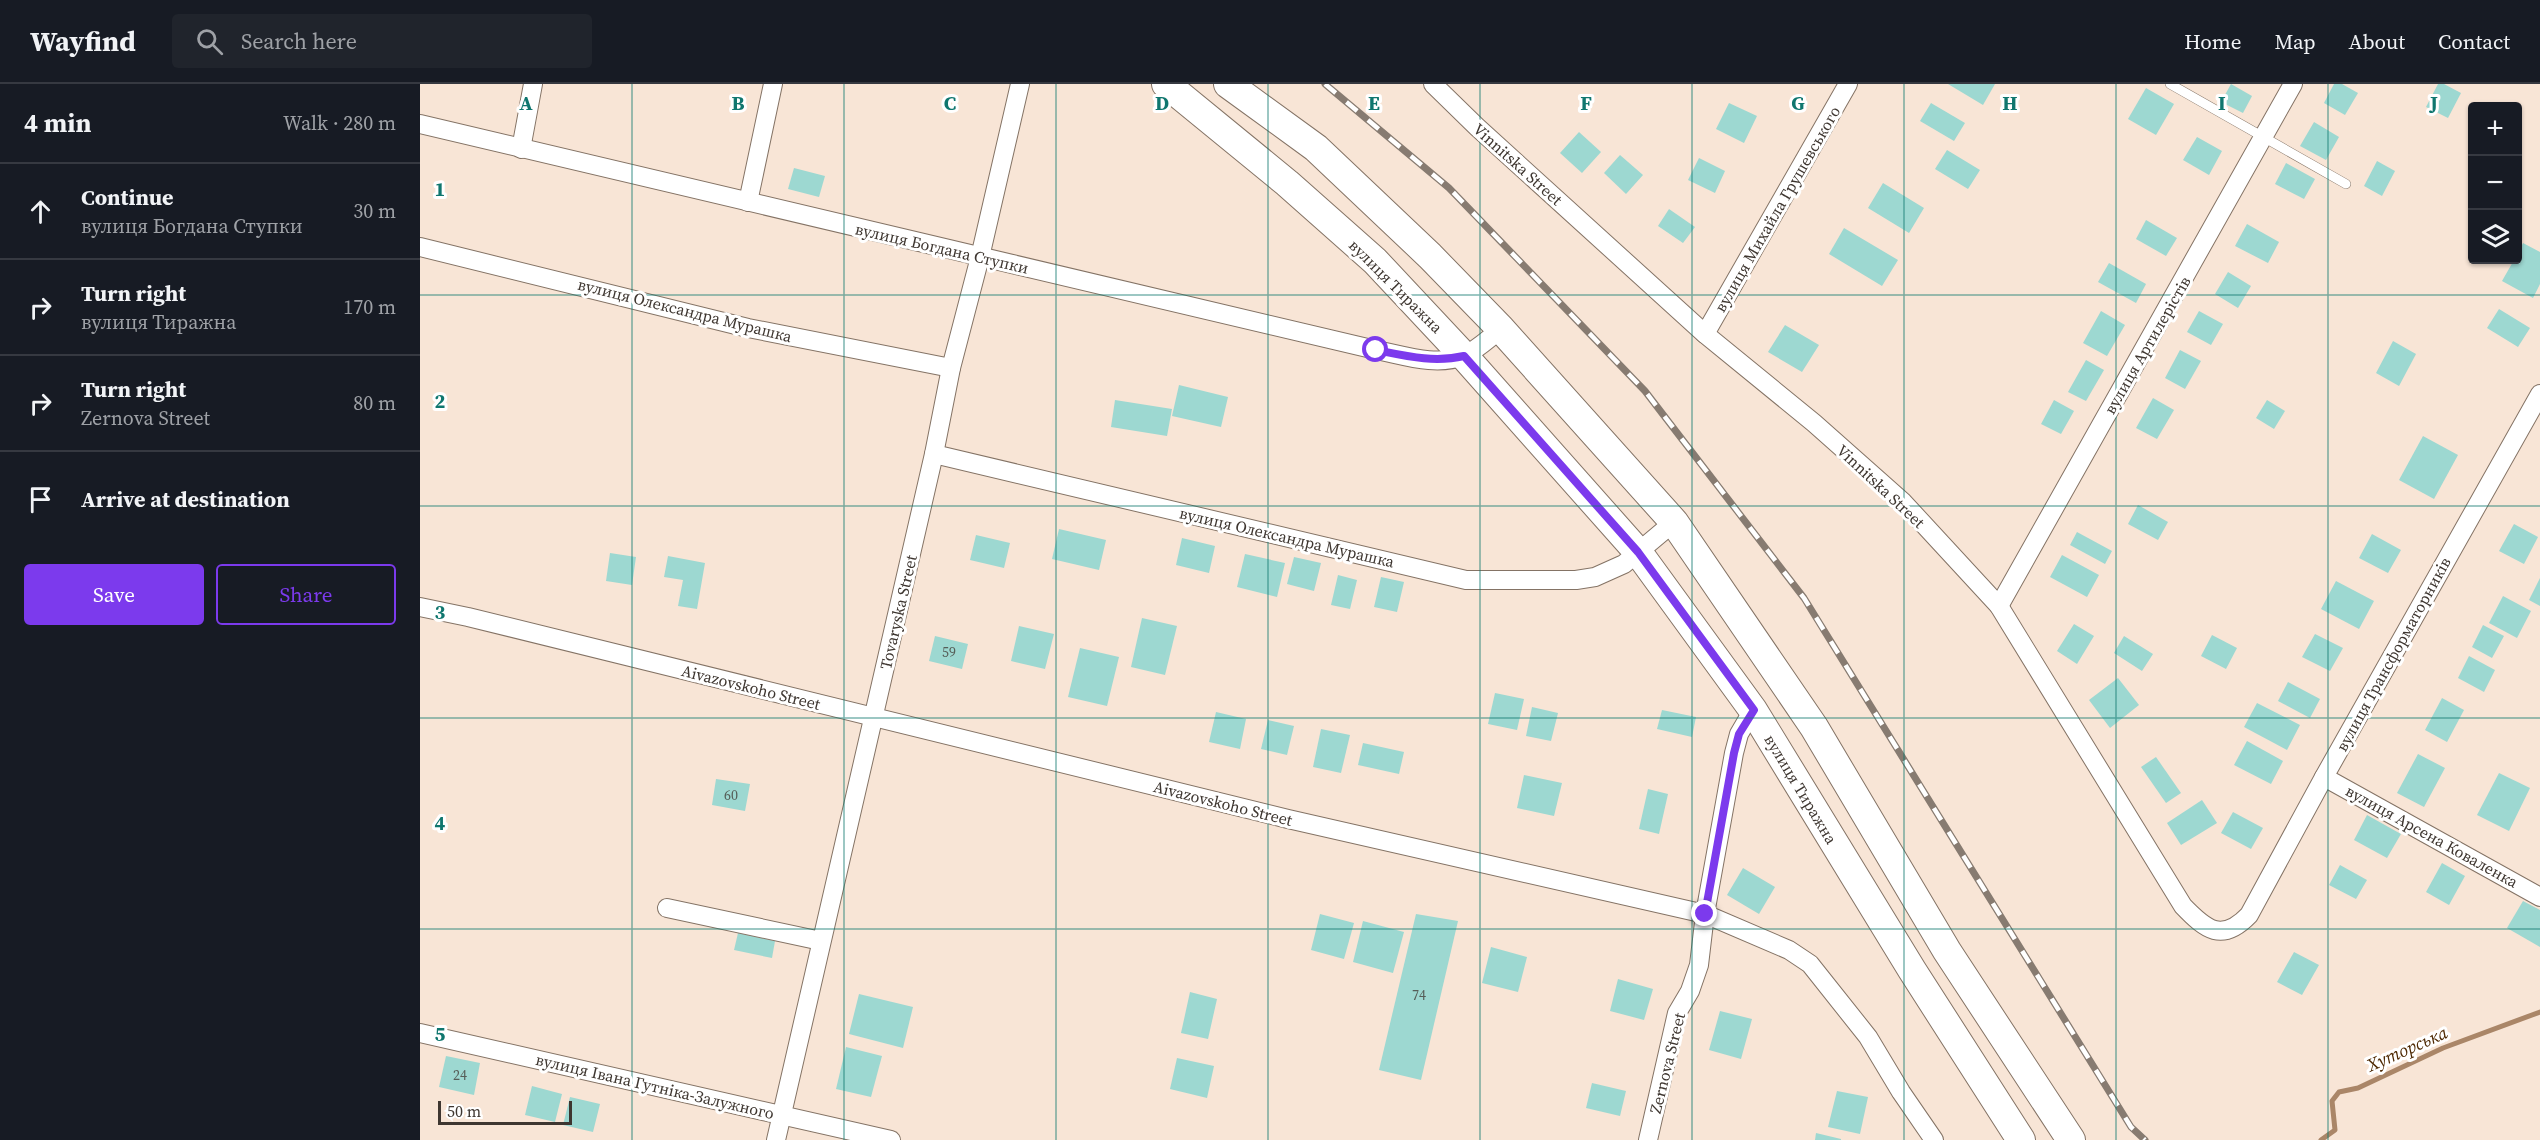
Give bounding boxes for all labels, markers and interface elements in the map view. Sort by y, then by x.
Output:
search box [172,14,592,68]
text: Wayfind [30,22,136,60]
icon: search [193,25,226,58]
text: Search here [241,26,357,56]
text: Home [2184,27,2242,56]
text: Map [2275,27,2316,56]
text: About [2349,27,2405,56]
text: Contact [2438,27,2510,56]
text: A [519,89,533,117]
text: B [731,89,745,117]
text: C [944,89,956,117]
text: D [1155,89,1169,117]
text: E [1368,89,1380,117]
text: F [1580,89,1592,117]
text: G [1791,89,1805,117]
text: H [2002,89,2018,117]
text: I [2218,89,2226,117]
text: J [2428,89,2438,117]
street label: вулиця Михайла Грушевського [1709,102,1845,316]
map controls [2468,102,2522,264]
button: + [2468,102,2522,156]
text: 4 min [24,105,91,141]
text: Walk · 280 m [283,109,396,137]
street label: Vinnitska Street [1469,118,1568,211]
button: − [2468,156,2522,210]
text: 1 [435,175,445,203]
text: Continue [81,182,174,212]
icon: ahead [24,195,57,228]
text: 30 m [353,197,396,225]
button: layers [2468,210,2522,264]
text: вулиця Богдана Ступки [81,212,303,240]
street label: вулиця Богдана Ступки [853,217,1031,279]
street label: вулиця Тиражна [1344,234,1448,338]
street label: вулиця Артилерістів [2098,272,2196,418]
street label: вулиця Олександра Мурашка [576,273,795,347]
text: Turn right [81,278,186,308]
icon: right [24,291,57,324]
text: 170 m [343,293,396,321]
text: вулиця Тиражна [81,308,236,336]
route start [1362,336,1388,362]
text: Turn right [81,374,186,404]
icon: right [24,387,57,420]
text: 2 [435,387,446,415]
text: 80 m [353,389,396,417]
text: Zernova Street [81,404,210,432]
street label: Vinnitska Street [1832,439,1930,533]
icon: arrive [24,483,57,516]
text: Arrive at destination [81,484,290,514]
street label: вулиця Олександра Мурашка [1177,502,1397,573]
street label: Tovaryska Street [874,552,922,671]
street label: вулиця Трансформаторників [2330,553,2456,755]
button: Save [24,564,204,625]
button: Share [216,564,396,625]
text: 3 [435,598,446,626]
house number: 59 [942,642,956,662]
street label: Aivazovskoho Street [679,659,824,715]
street label: вулиця Тиражна [1760,730,1843,849]
street label: Aivazovskoho Street [1151,775,1296,831]
street label: вулиця Арсена Коваленка [2342,779,2523,893]
house number: 60 [724,785,738,805]
text: 4 [435,809,446,837]
route end [1691,900,1717,926]
house number: 74 [1412,985,1426,1005]
street label: Zernova Street [1644,1009,1690,1116]
water label: Хуторська [2361,1019,2452,1078]
text: 5 [435,1020,446,1048]
street label: вулиця Івана Гутніка-Залужного [534,1048,777,1124]
house number: 24 [453,1065,467,1085]
scale bar [438,1098,572,1126]
text: 50 m [447,1100,481,1122]

